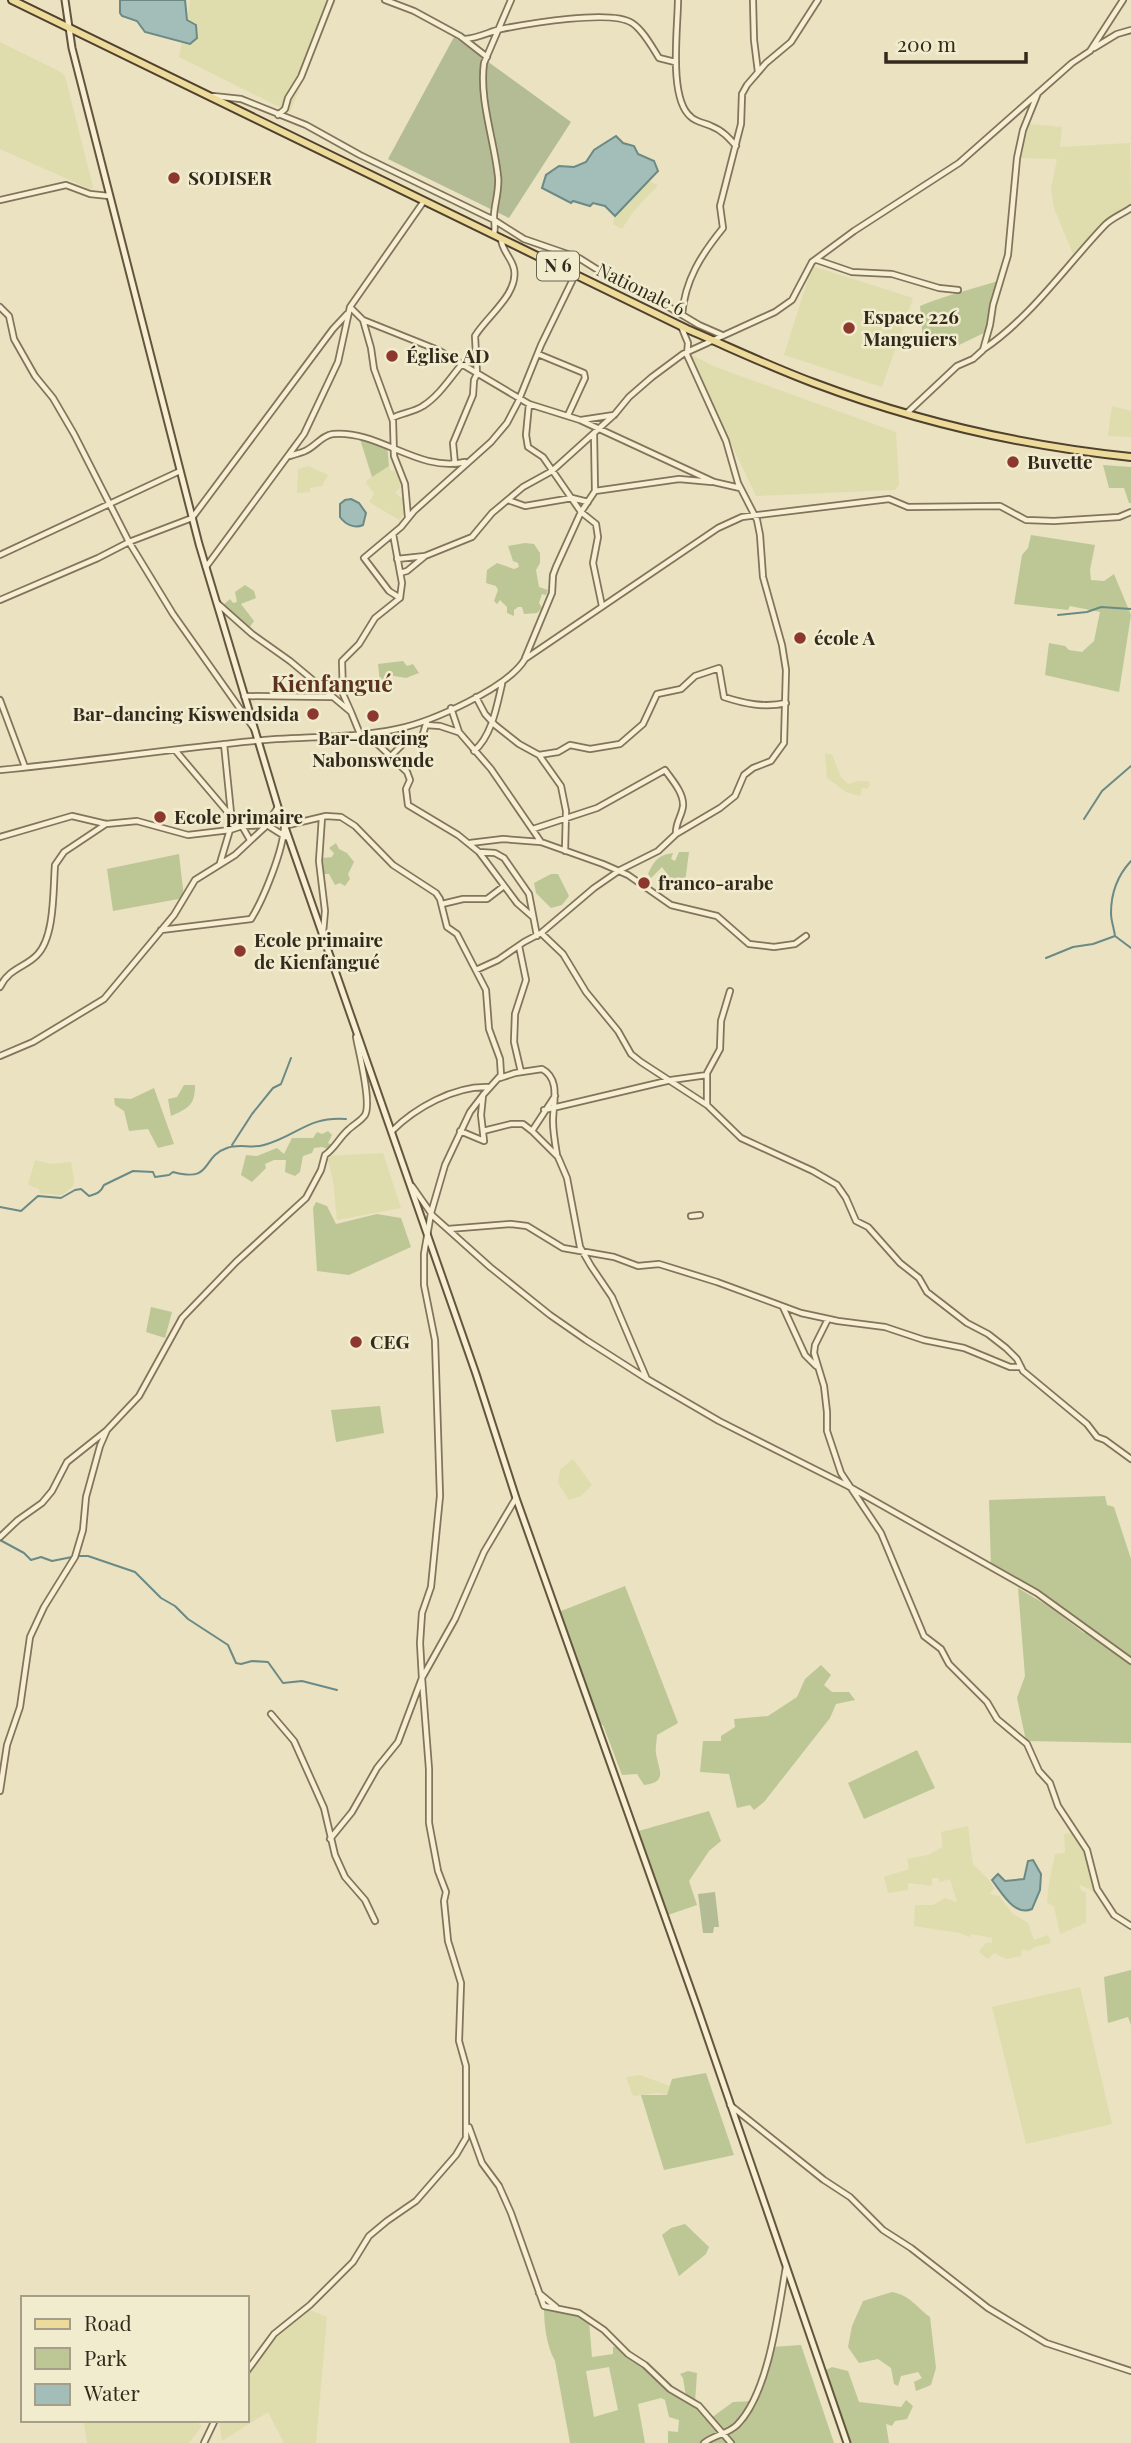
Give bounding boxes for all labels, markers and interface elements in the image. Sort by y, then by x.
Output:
scale bar [886,21,1026,65]
text: 200 m [897,29,956,57]
place label: SODISER [188,164,273,190]
marker: SODISER [166,170,182,186]
road number: N 6 [537,252,579,280]
street label: Nationale 6 [593,256,690,321]
place label: Espace 226 Manguiers [863,303,959,351]
marker: Espace 226 Manguiers [841,320,857,336]
place label: Église AD [406,342,490,368]
marker: Église AD [384,348,400,364]
place label: Buvette [1027,448,1093,474]
marker: Buvette [1005,454,1021,470]
place label: école A [814,624,876,650]
marker: école A [792,630,808,646]
district label: Kienfangué [271,667,393,698]
place label: Bar-dancing Kiswendsida [72,700,299,726]
marker: Bar-dancing Kiswendsida [305,706,321,722]
marker: Bar-dancing Nabonswende [365,708,381,724]
place label: Bar-dancing Nabonswende [312,724,434,772]
place label: Ecole primaire [174,803,303,829]
marker: Ecole primaire [152,809,168,825]
place label: franco-arabe [658,869,774,895]
marker: franco-arabe [636,875,652,891]
place label: Ecole primaire de Kienfangué [254,926,383,974]
marker: Ecole primaire de Kienfangué [232,943,248,959]
place label: CEG [370,1328,409,1354]
marker: CEG [348,1334,364,1350]
legend [21,2296,248,2422]
text: Road [84,2308,132,2336]
text: Park [84,2343,128,2371]
text: Water [83,2378,140,2406]

